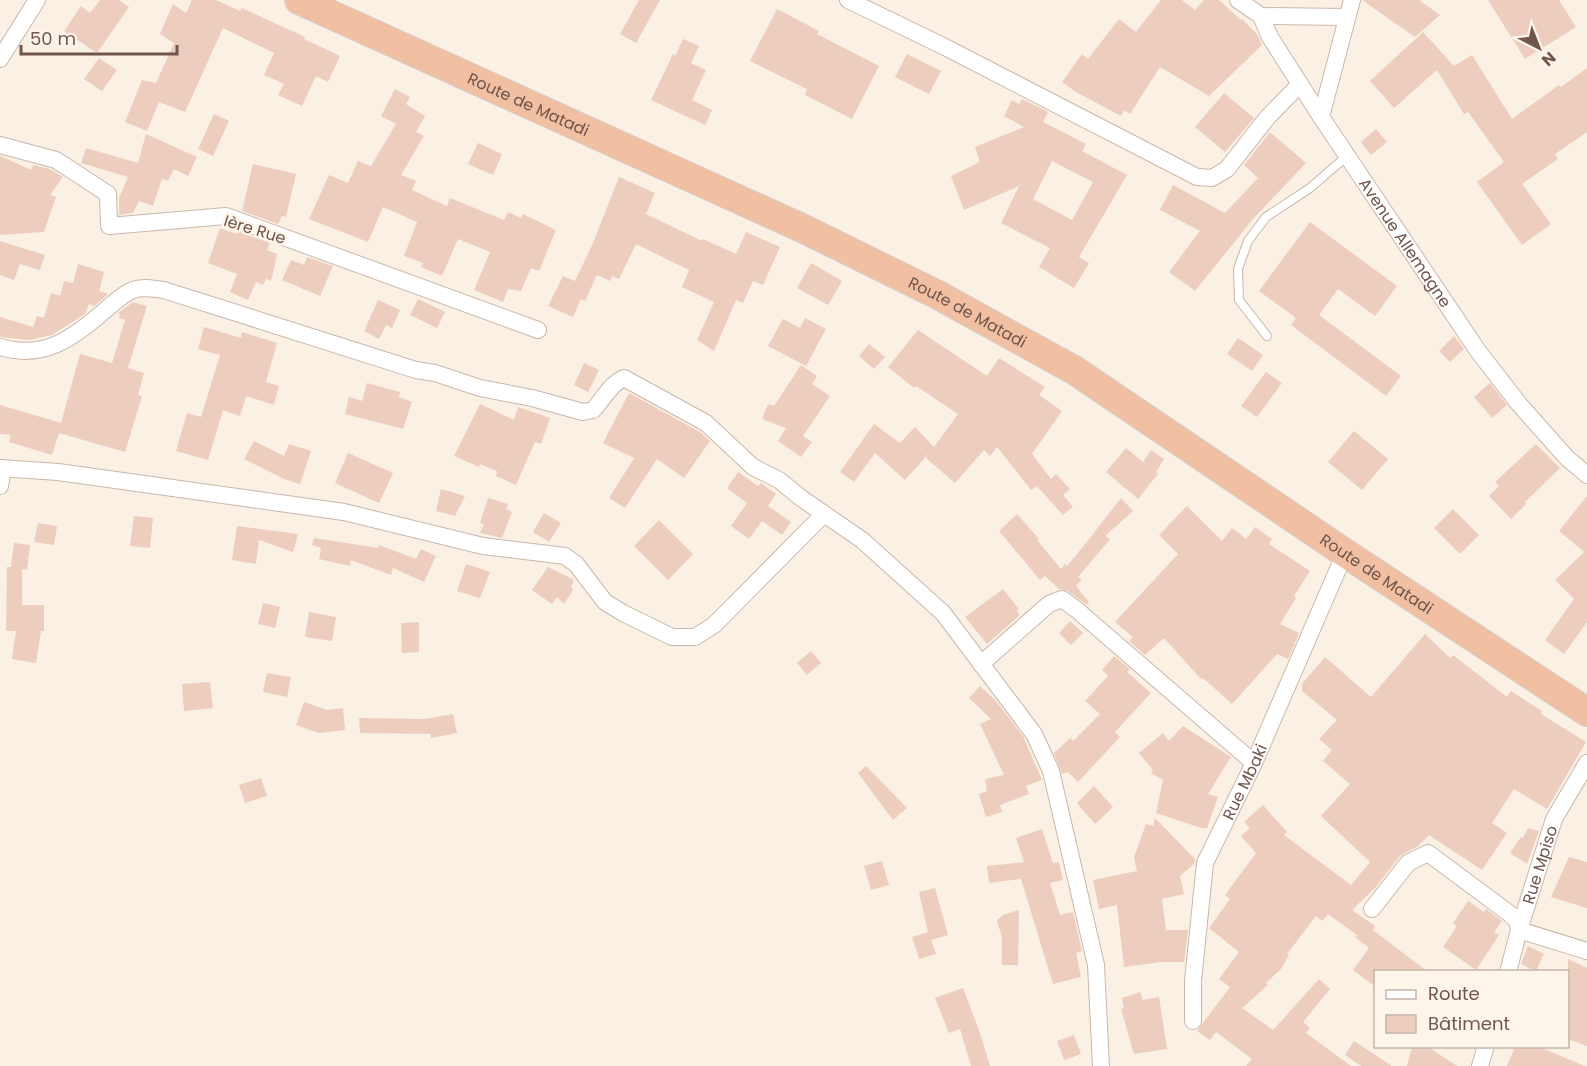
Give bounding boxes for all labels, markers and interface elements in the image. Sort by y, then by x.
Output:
scale bar [21,18,177,56]
north arrow [1509,18,1569,78]
text: 50 m [30,26,76,51]
text: N [1537,46,1561,71]
street label: Route de Matadi [464,67,593,142]
street label: Avenue Allemagne [1353,174,1457,312]
street label: Ière Rue [221,209,289,250]
street label: Route de Matadi [904,271,1031,354]
street label: Route de Matadi [1315,528,1438,620]
street label: Rue Mbaki [1217,740,1273,824]
street label: Rue Mpiso [1517,822,1563,907]
legend [1374,970,1569,1048]
text: Route [1428,981,1480,1006]
text: Bâtiment [1428,1011,1510,1036]

